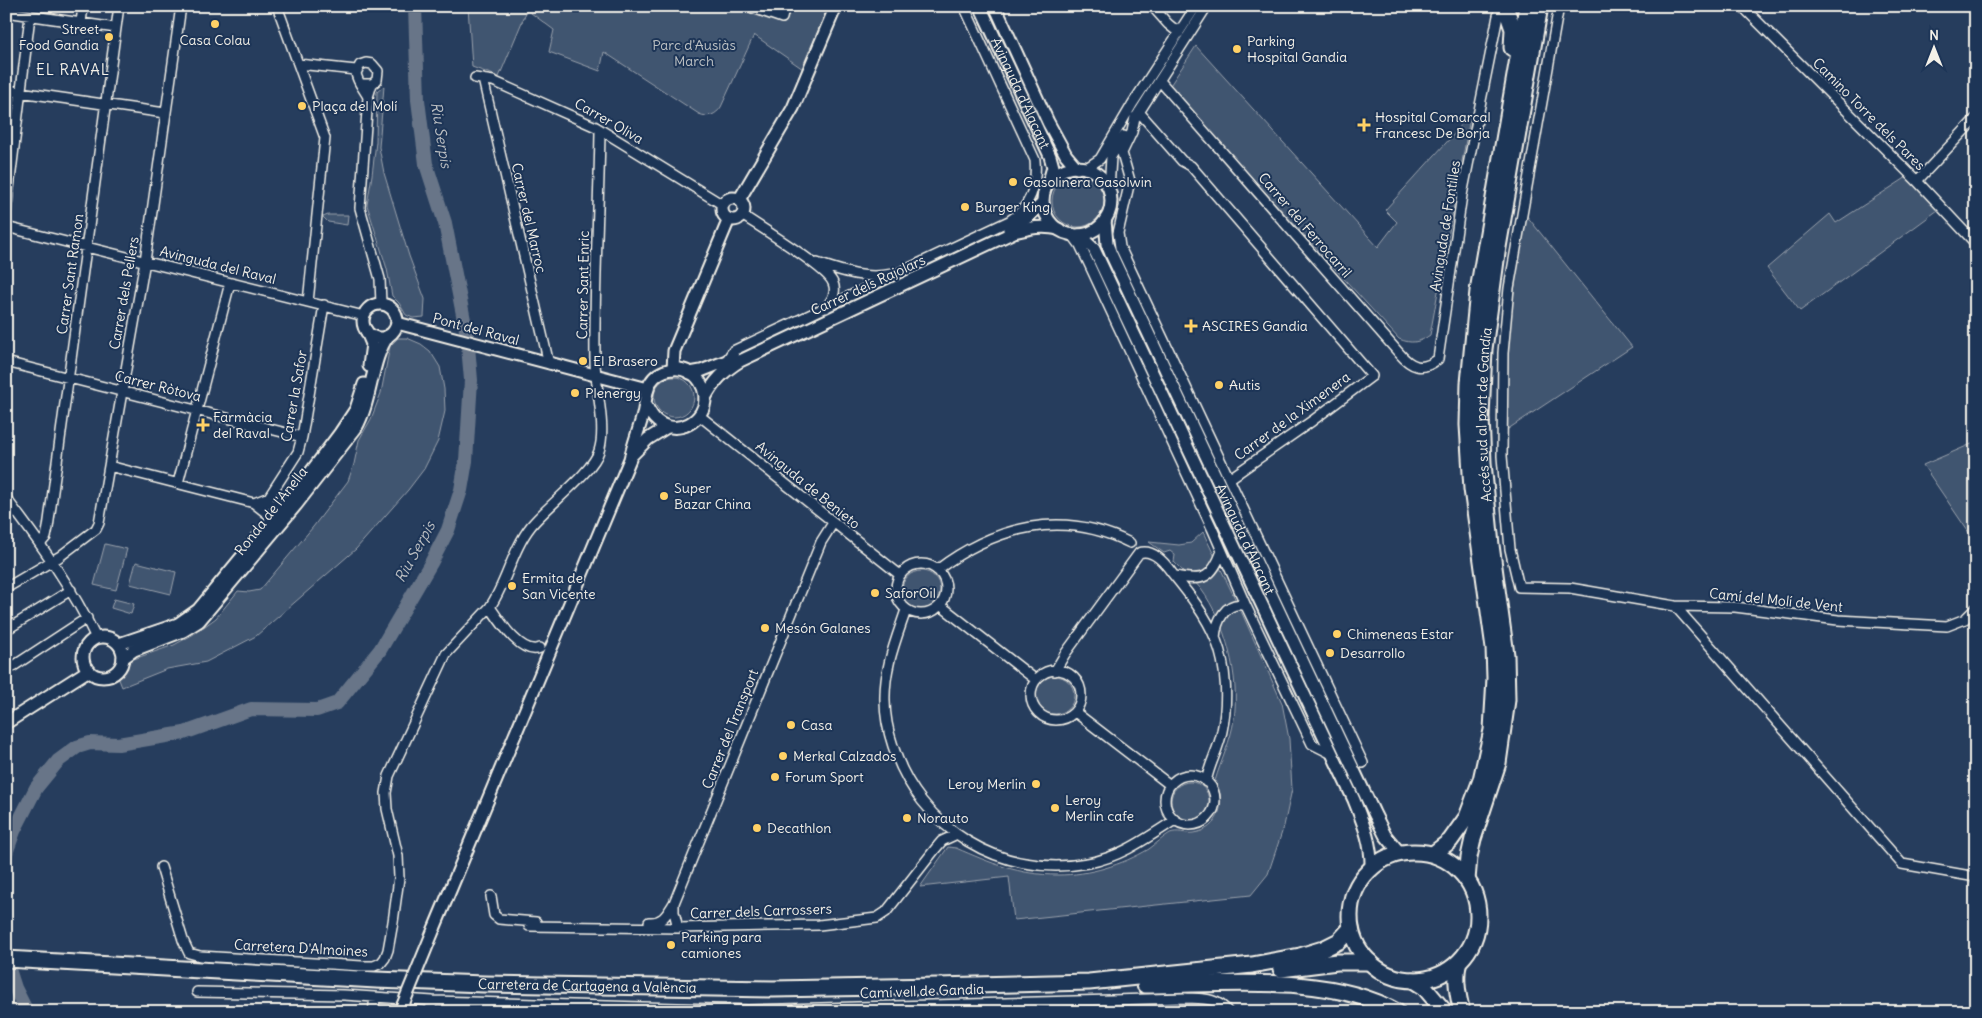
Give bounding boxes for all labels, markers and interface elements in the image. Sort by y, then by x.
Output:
marker: Casa Colau [209,18,221,30]
place label: Street Food Gandia [19,20,99,54]
north arrow [1910,22,1960,72]
text: N [1929,26,1939,44]
marker: Street Food Gandia [103,31,115,43]
place label: Casa Colau [180,31,250,49]
place label: Parking Hospital Gandia [1247,32,1347,66]
street label: Avinguda d'Alacant [987,35,1054,152]
park label: Parc d'Ausiàs March [652,36,736,70]
marker: Parking Hospital Gandia [1231,43,1243,55]
street label: Camino Torre dels Pares [1809,54,1929,174]
district label: EL RAVAL [36,60,110,79]
street label: Carrer Oliva [571,94,647,148]
place label: Plaça del Molí [312,97,397,115]
marker: Plaça del Molí [296,100,308,112]
water label: Riu Serpis [427,101,456,170]
place label: Hospital Comarcal Francesc De Borja [1375,108,1491,142]
marker: Hospital Comarcal Francesc De Borja [1357,118,1371,132]
street label: Avinguda de Fontilles [1426,159,1464,293]
street label: Carrer del Marroc [508,161,550,275]
street label: Carrer del Ferrocarril [1254,169,1356,281]
place label: Gasolinera Gasolwin [1023,173,1152,191]
marker: Gasolinera Gasolwin [1007,176,1019,188]
place label: Burger King [975,198,1050,216]
marker: Burger King [959,201,971,213]
street label: Carrer Sant Ramon [53,213,87,335]
street label: Carrer Sant Enric [573,230,593,340]
street label: Carrer dels Pellers [105,235,143,351]
street label: Avinguda del Raval [158,242,278,288]
street label: Carrer dels Rajolars [808,251,928,319]
street label: Pont del Raval [431,309,521,349]
place label: ASCIRES Gandia [1202,317,1308,335]
marker: ASCIRES Gandia [1184,319,1198,333]
street label: Accés sud al port de Gandia [1472,326,1496,503]
street label: Carrer la Safor [277,348,311,443]
place label: El Brasero [593,352,658,370]
marker: El Brasero [577,355,589,367]
street label: Carrer Ròtova [113,367,203,405]
street label: Carrer de la Ximenera [1230,368,1354,464]
place label: Autis [1229,376,1260,394]
marker: Autis [1213,379,1225,391]
place label: Plenergy [585,384,641,402]
marker: Plenergy [569,387,581,399]
place label: Farmàcia del Raval [213,408,272,442]
marker: Farmàcia del Raval [197,419,209,431]
street label: Avinguda de Benieto [752,437,864,533]
street label: Ronda de l'Anella [231,463,311,559]
place label: Super Bazar China [674,479,751,513]
street label: Avinguda d'Alacant [1211,481,1279,598]
marker: Super Bazar China [658,490,670,502]
water label: Riu Serpis [390,517,440,585]
place label: Ermita de San Vicente [522,569,596,603]
marker: Ermita de San Vicente [506,580,518,592]
place label: SaforOil [885,584,936,602]
street label: Camí del Molí de Vent [1708,584,1844,616]
marker: SaforOil [869,587,881,599]
place label: Mesón Galanes [775,619,871,637]
marker: Mesón Galanes [759,622,771,634]
place label: Chimeneas Estar [1347,625,1454,643]
marker: Chimeneas Estar [1331,628,1343,640]
place label: Desarrollo [1340,644,1405,662]
marker: Desarrollo [1324,647,1336,659]
street label: Carrer del Transport [698,666,762,792]
place label: Casa [801,716,832,734]
marker: Casa [785,719,797,731]
place label: Merkal Calzados [793,747,896,765]
marker: Merkal Calzados [777,750,789,762]
place label: Forum Sport [785,768,864,786]
marker: Forum Sport [769,771,781,783]
place label: Leroy Merlin [948,775,1026,793]
marker: Leroy Merlin [1030,778,1042,790]
place label: Leroy Merlin cafe [1065,791,1134,825]
marker: Leroy Merlin cafe [1049,802,1061,814]
place label: Norauto [917,809,969,827]
marker: Norauto [901,812,913,824]
place label: Decathlon [767,819,831,837]
marker: Decathlon [751,822,763,834]
street label: Carrer dels Carrossers [690,900,832,922]
place label: Parking para camiones [681,928,762,962]
street label: Carretera D'Almoines [234,936,368,960]
marker: Parking para camiones [665,939,677,951]
street label: Carretera de Cartagena a València [478,975,697,997]
street label: Camí vell de Gandia [860,980,984,1002]

